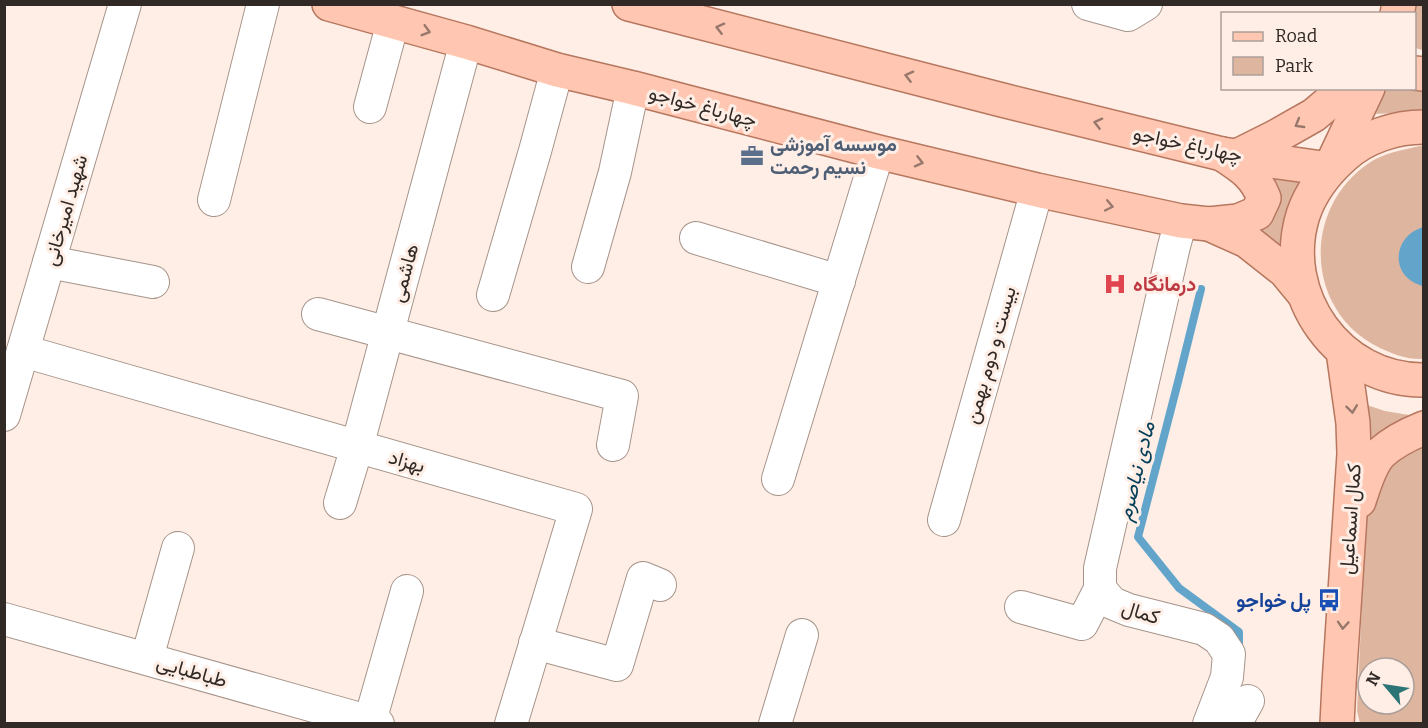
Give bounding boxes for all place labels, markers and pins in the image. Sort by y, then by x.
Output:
place label: موسسه آموزشی نسیم رحمت [770,132,897,180]
office icon: موسسه آموزشی نسیم رحمت [739,143,765,169]
hospital icon: درمانگاه [1102,271,1128,297]
place label: درمانگاه [1133,272,1196,297]
bus stop icon: پل خواجو [1316,587,1342,613]
place label: پل خواجو [1236,588,1311,614]

